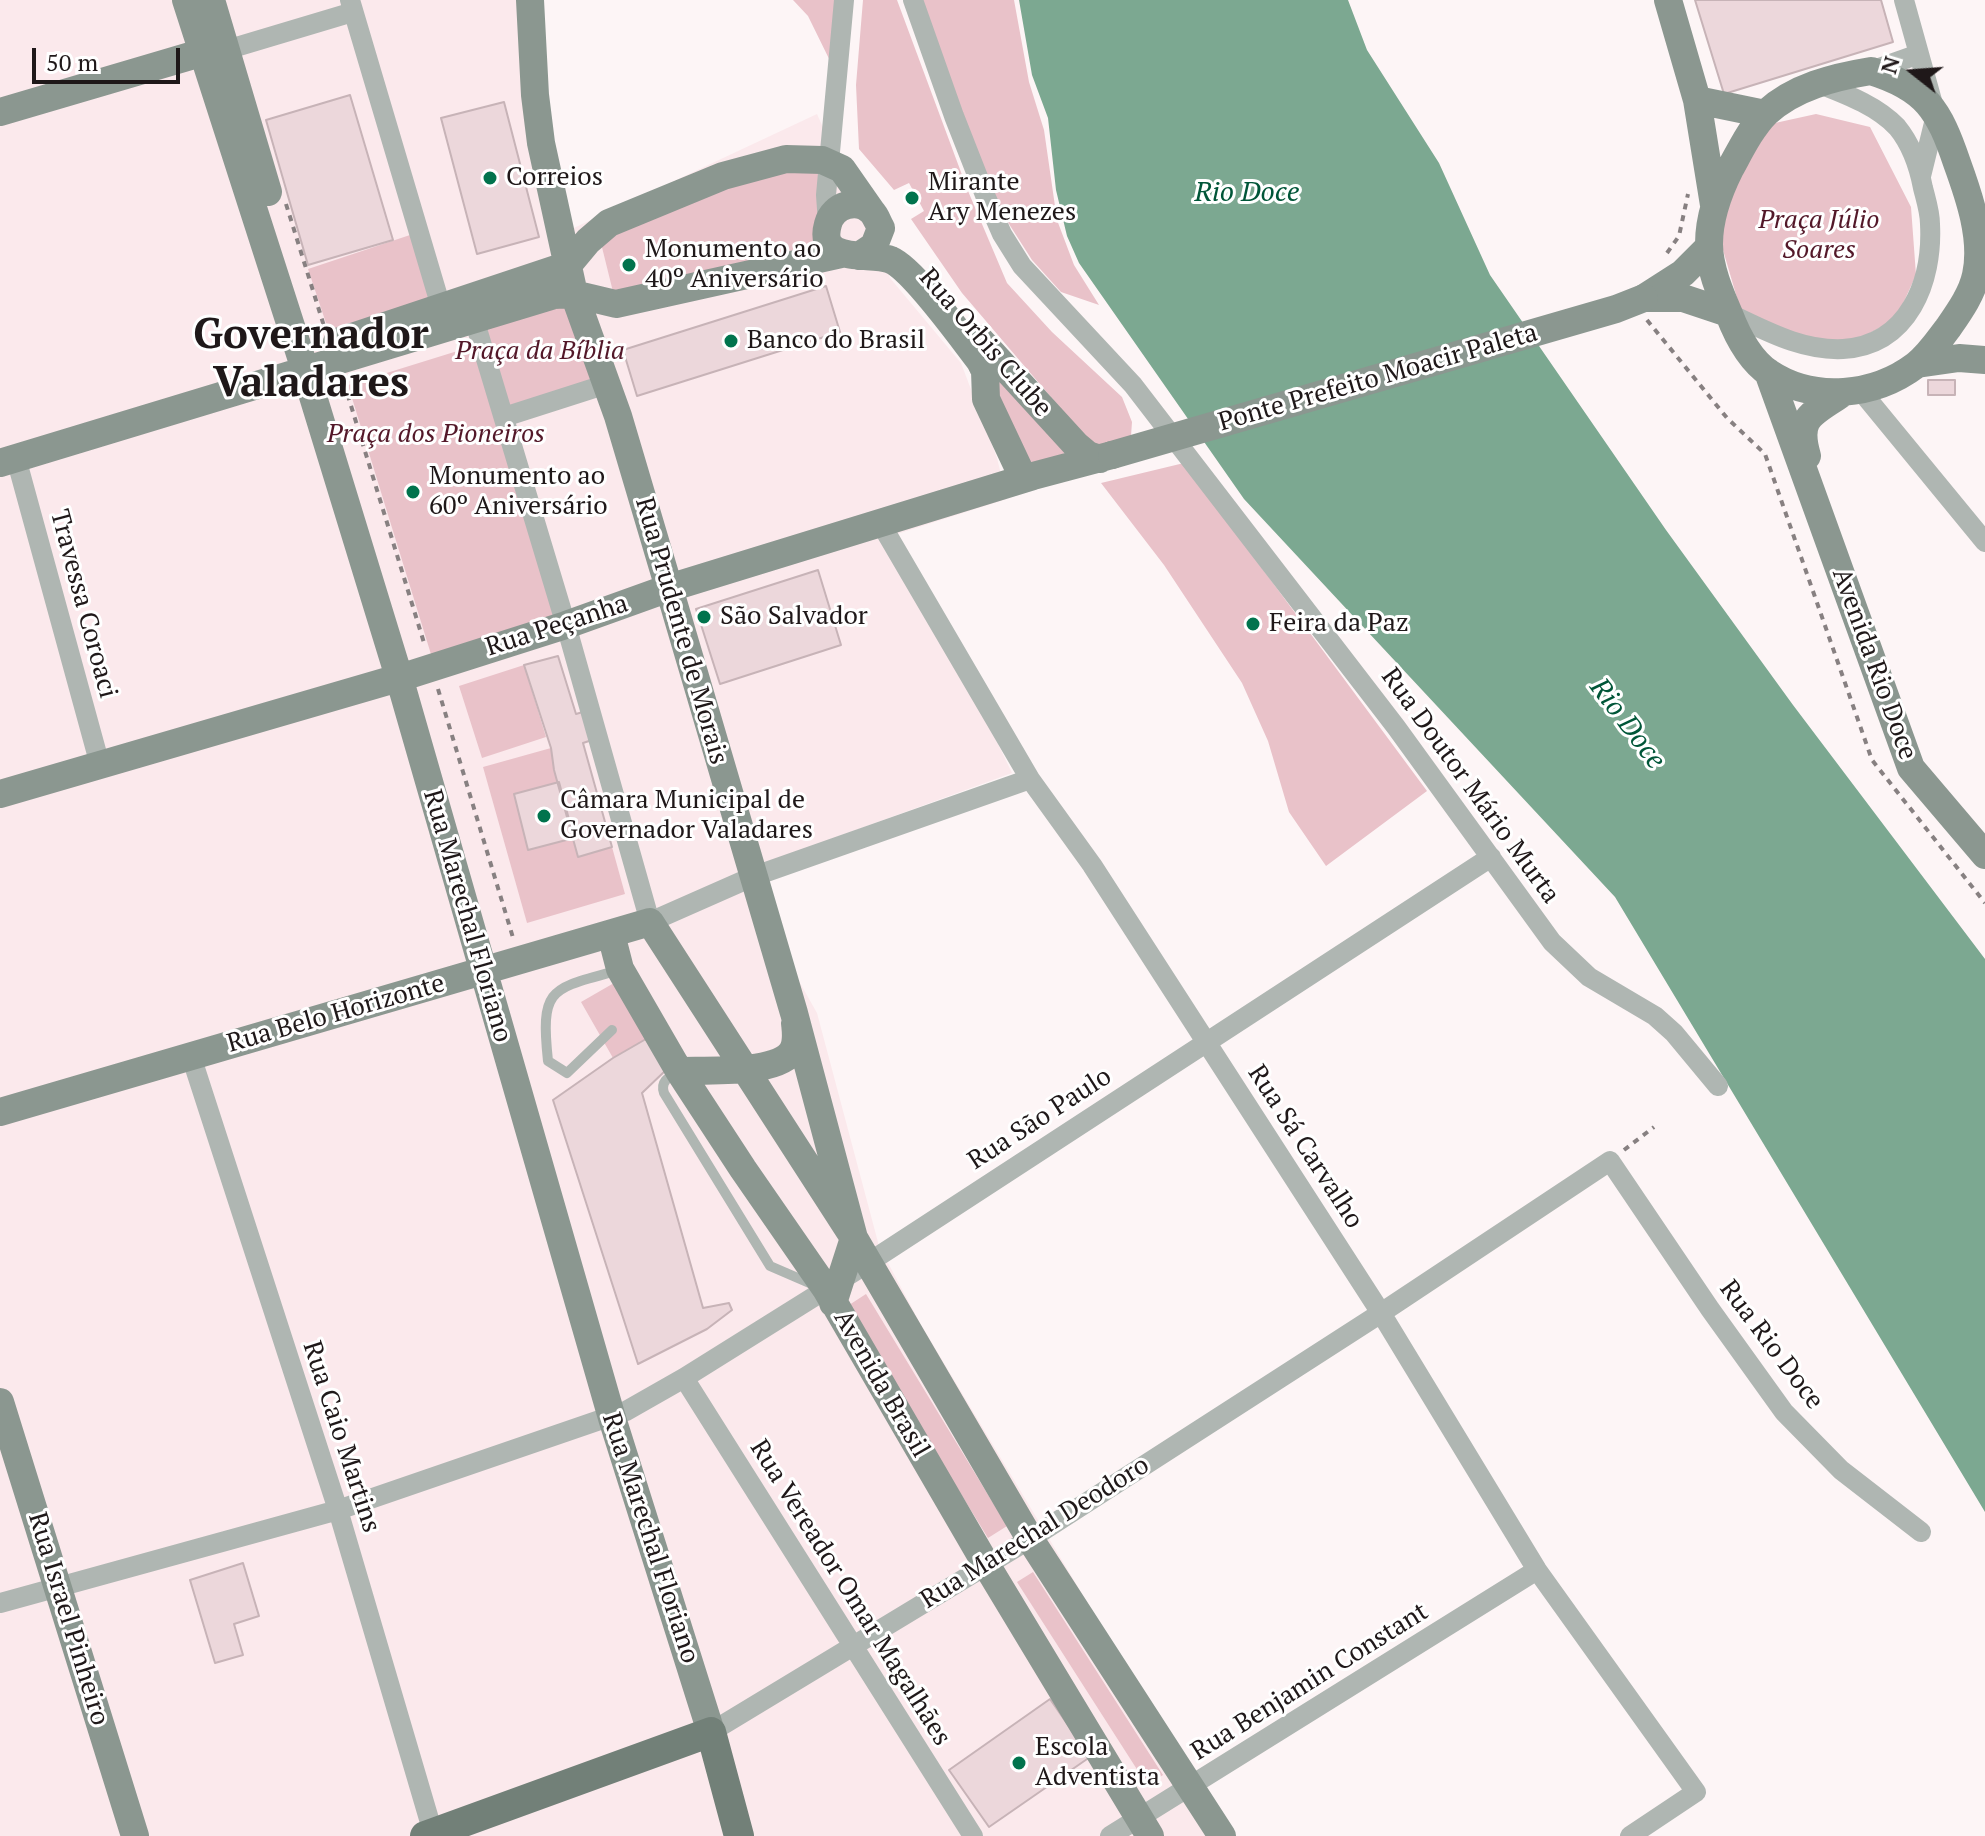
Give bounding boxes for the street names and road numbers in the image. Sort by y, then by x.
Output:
street label: Rua Orbis Clube [912,262,1058,424]
street label: Ponte Prefeito Moacir Paleta [1215,317,1541,439]
street label: Rua Prudente de Morais [628,494,734,768]
street label: Travessa Coroaci [43,506,123,702]
street label: Avenida Rio Doce [1825,564,1923,764]
street label: Rua Peçanha [482,588,632,664]
street label: Rua Doutor Mário Murta [1374,662,1566,910]
street label: Rua Marechal Floriano [416,786,518,1046]
street label: Rua Belo Horizonte [224,968,448,1060]
street label: Rua Sá Carvalho [1241,1060,1369,1234]
street label: Rua São Paulo [963,1061,1117,1177]
street label: Rua Rio Doce [1712,1274,1830,1416]
street label: Avenida Brasil [826,1305,936,1463]
street label: Rua Caio Martins [295,1337,387,1537]
street label: Rua Marechal Floriano [595,1409,705,1667]
street label: Rua Vereador Omar Magalhães [743,1434,957,1752]
street label: Rua Marechal Deodoro [915,1450,1155,1616]
street label: Rua Israel Pinheiro [21,1509,115,1729]
street label: Rua Benjamin Constant [1186,1596,1434,1768]

